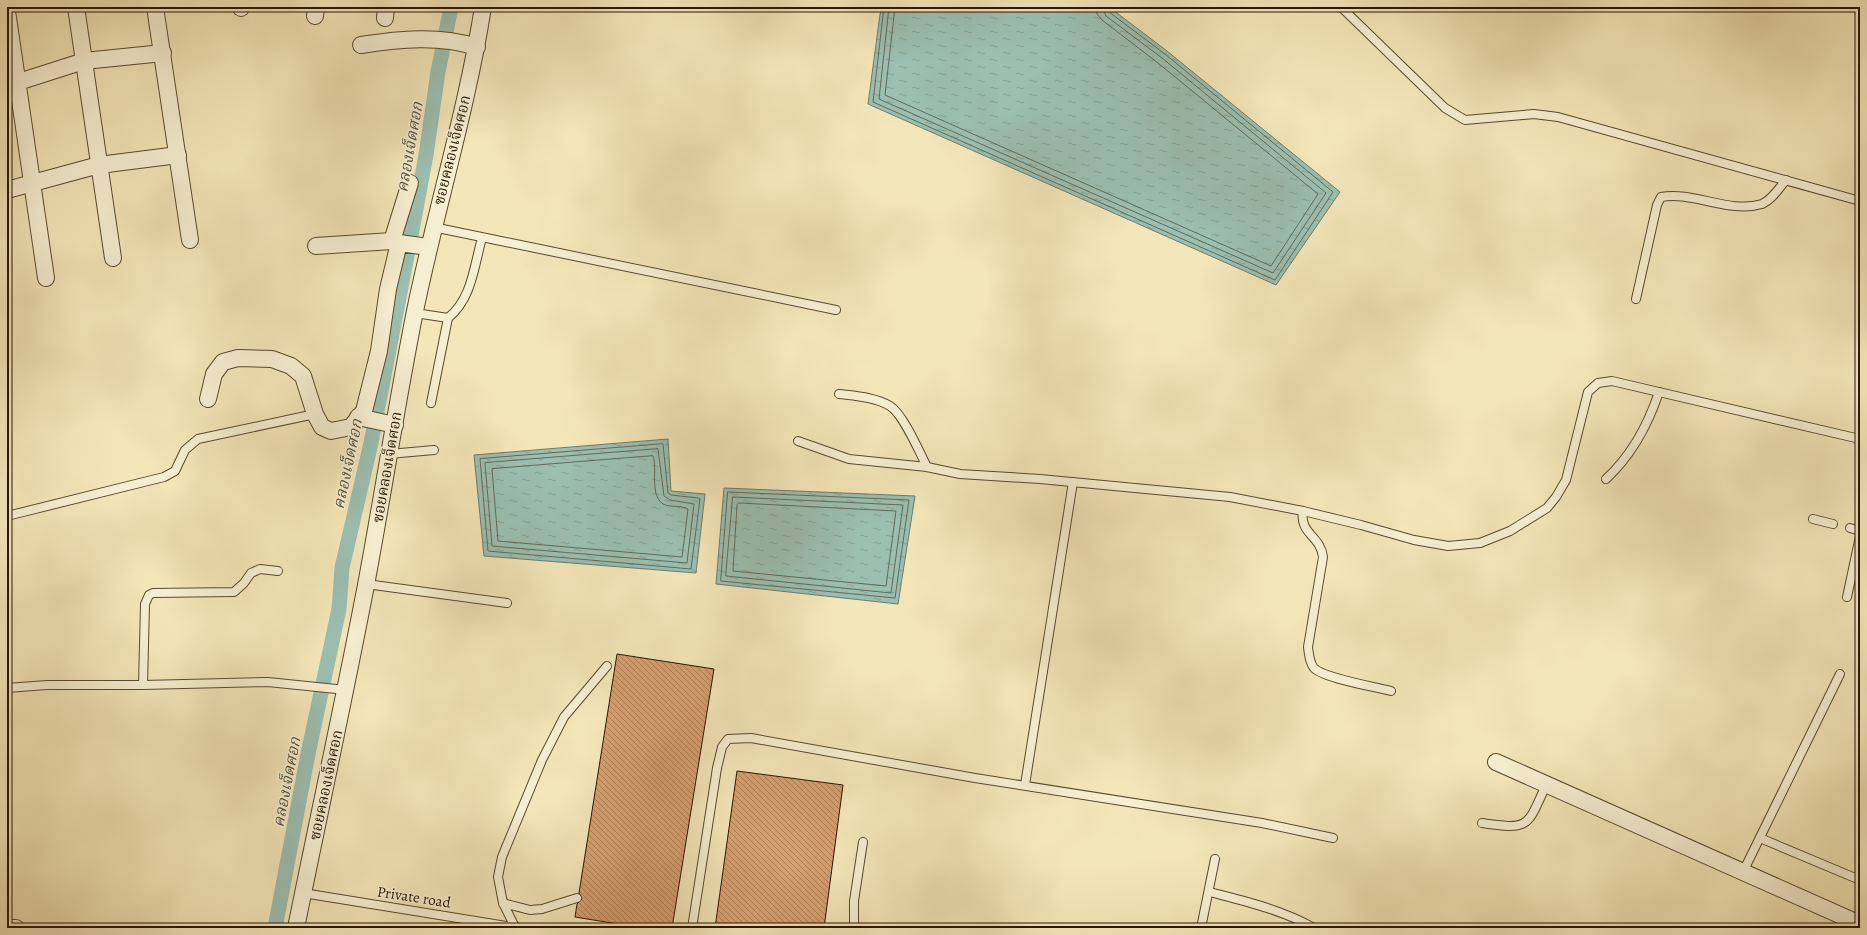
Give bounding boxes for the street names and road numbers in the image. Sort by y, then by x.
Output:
street label: ซอยคลองเจ็ดศอก [429,93,475,207]
street label: ซอยคลองเจ็ดศอก [367,410,407,524]
street label: ซอยคลองเจ็ดศอก [305,728,347,842]
street label: Private road [376,881,453,913]

